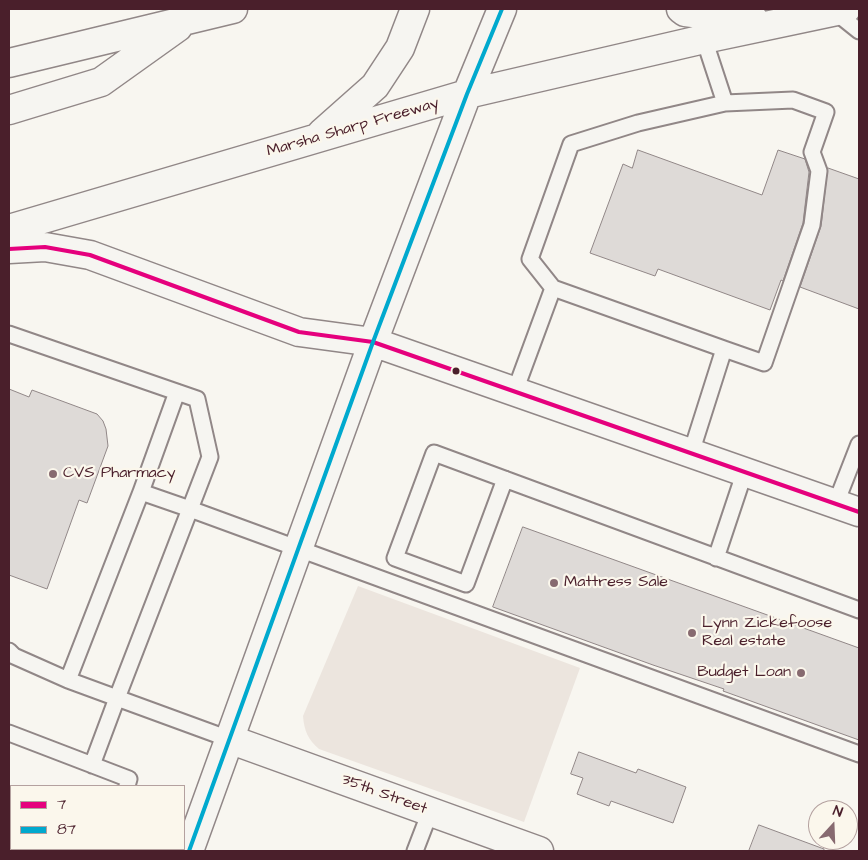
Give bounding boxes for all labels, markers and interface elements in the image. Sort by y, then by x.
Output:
street label: Marsha Sharp Freeway [265,94,441,162]
unlabelled marker [451,366,461,376]
place label: CVS Pharmacy [63,464,176,484]
marker: CVS Pharmacy [47,468,59,480]
place label: Mattress Sale [564,573,668,593]
marker: Mattress Sale [548,577,560,589]
place label: Lynn Zickefoose Real estate [702,614,832,652]
marker: Lynn Zickefoose Real estate [686,627,698,639]
place label: Budget Loan [697,663,791,683]
marker: Budget Loan [795,667,807,679]
street label: 35th Street [339,771,429,819]
legend [10,785,185,850]
text: 7 [57,794,66,815]
north arrow [808,800,858,850]
text: N [830,801,845,823]
text: 87 [57,819,76,840]

